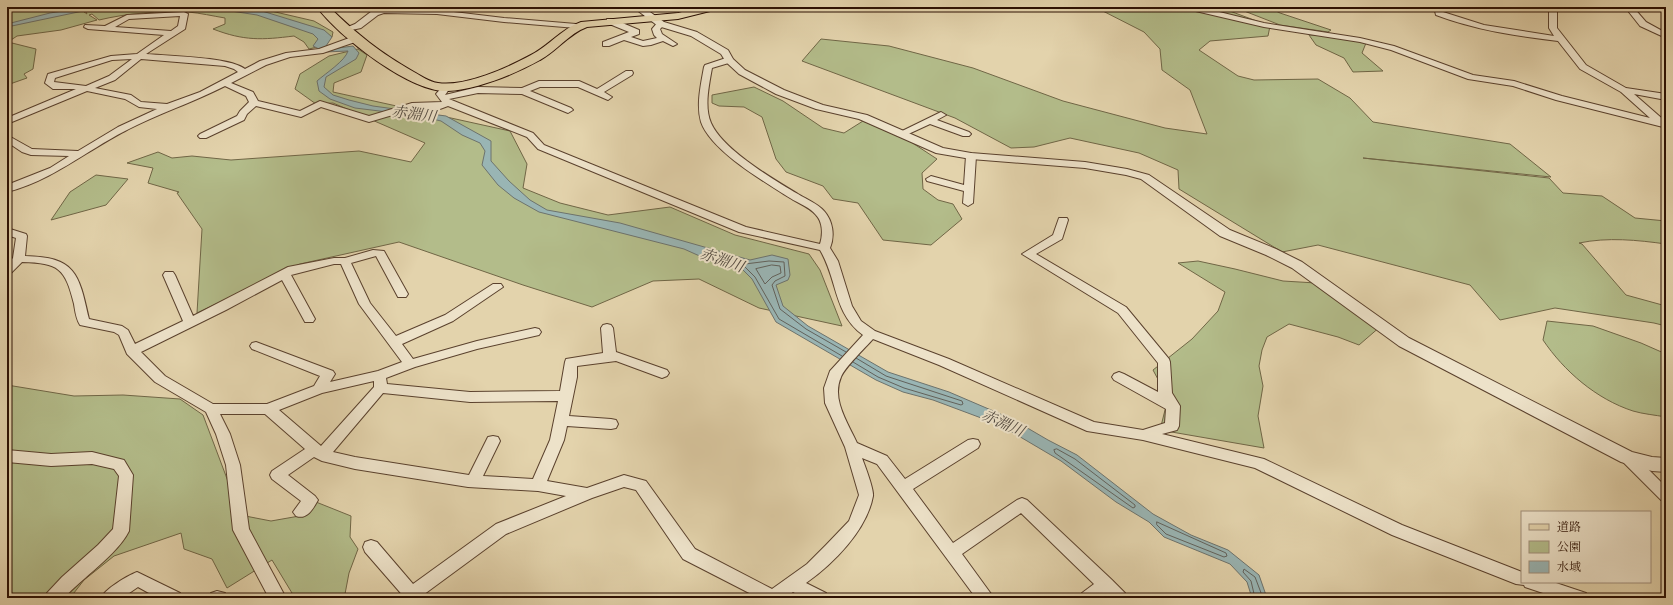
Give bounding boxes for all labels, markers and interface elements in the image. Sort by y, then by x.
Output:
water label: 赤淵川 [390,102,439,127]
water label: 赤淵川 [697,244,748,277]
water label: 赤淵川 [978,406,1029,442]
legend [1521,511,1651,583]
text: 道路 [1557,520,1581,535]
text: 公園 [1557,540,1581,555]
text: 水域 [1557,560,1581,575]

